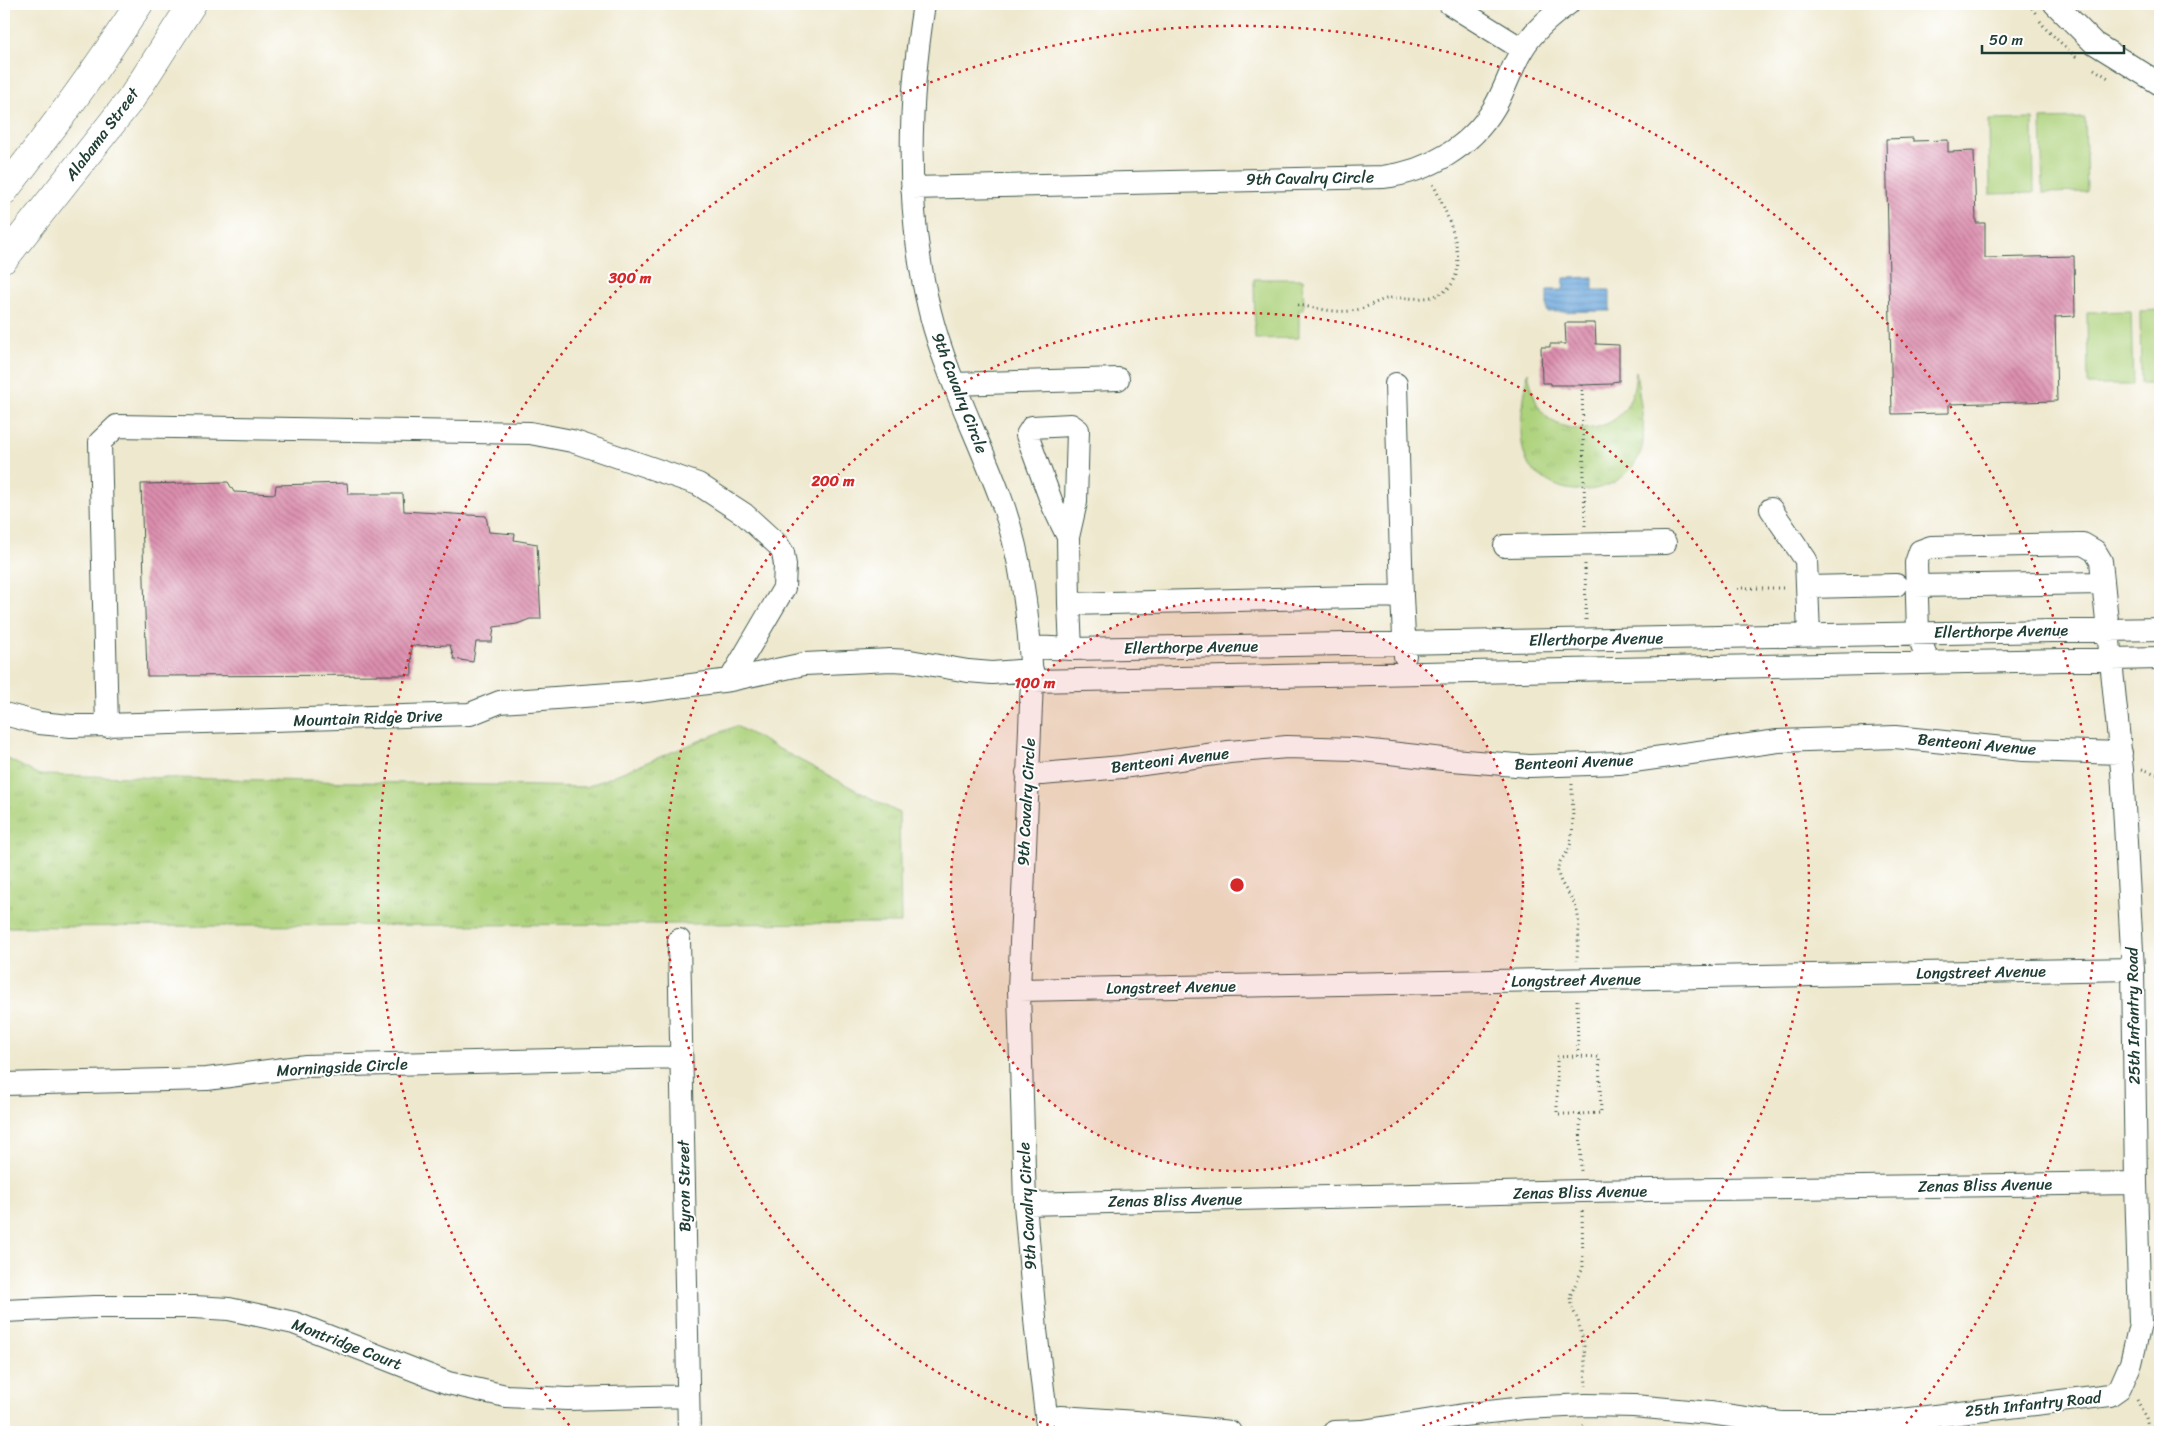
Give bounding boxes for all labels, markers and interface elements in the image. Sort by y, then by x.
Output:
scale bar [1982,22,2124,54]
text: 50 m [1989,27,2024,53]
street label: Alabama Street [57,81,147,188]
street label: 9th Cavalry Circle [1246,162,1374,194]
text: 300 m [608,265,652,291]
street label: 9th Cavalry Circle [924,328,996,458]
text: 200 m [810,468,855,494]
street label: Ellerthorpe Avenue [1934,615,2069,647]
street label: Ellerthorpe Avenue [1529,623,1664,655]
street label: Ellerthorpe Avenue [1124,631,1259,663]
text: 100 m [1015,670,1056,696]
street label: Mountain Ridge Drive [293,701,443,735]
street label: Benteoni Avenue [1916,724,2038,764]
street label: 9th Cavalry Circle [1008,737,1044,867]
street label: Benteoni Avenue [1109,738,1231,782]
street label: Benteoni Avenue [1514,745,1634,779]
centre of rings [1228,876,1246,894]
street label: 25th Infantry Road [2117,946,2149,1085]
street label: Longstreet Avenue [1916,956,2047,988]
street label: Longstreet Avenue [1511,964,1642,996]
street label: Longstreet Avenue [1106,971,1237,1003]
street label: Morningside Circle [276,1049,409,1085]
street label: Byron Street [669,1139,699,1232]
street label: 9th Cavalry Circle [1009,1141,1045,1271]
street label: Zenas Bliss Avenue [1918,1169,2053,1201]
street label: Zenas Bliss Avenue [1513,1176,1648,1208]
street label: Zenas Bliss Avenue [1108,1184,1243,1216]
street label: Montridge Court [287,1310,407,1378]
street label: 25th Infantry Road [1963,1382,2104,1426]

